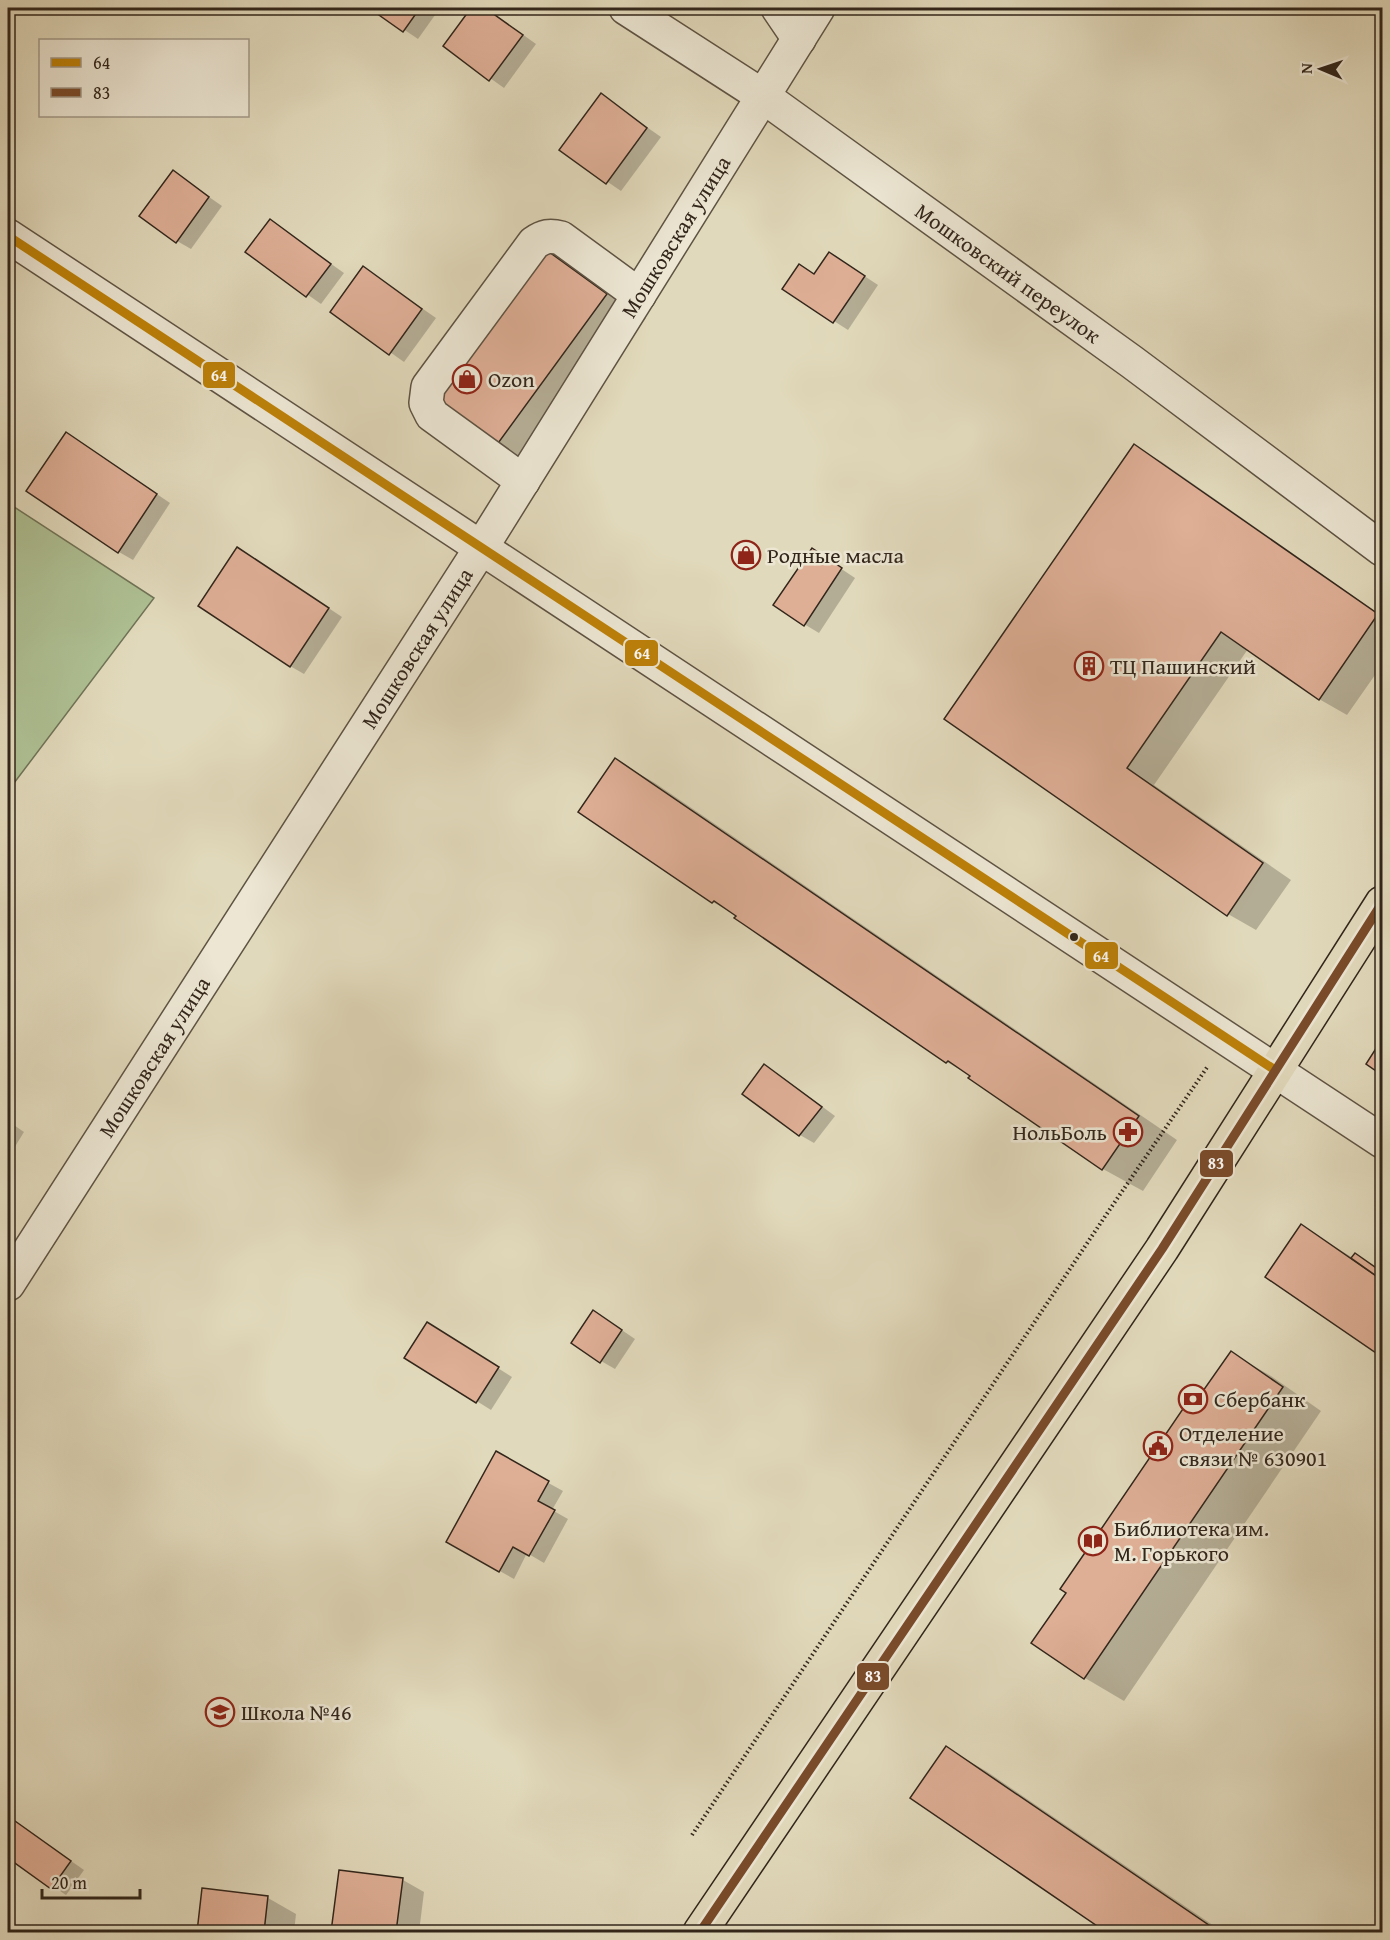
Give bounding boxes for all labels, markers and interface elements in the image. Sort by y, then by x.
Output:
legend [39,39,249,117]
north arrow [1291,39,1351,99]
text: 64 [93,49,110,76]
text: N [1294,62,1318,74]
text: 83 [93,79,110,106]
street label: Мошковская улица [613,149,738,324]
street label: Мошковский переулок [909,195,1108,351]
line badge: 64 [202,361,236,389]
text: 64 [211,363,227,387]
shop icon: Ozon [451,363,483,395]
place label: Ozon [488,363,535,395]
shop icon: Родные масла [730,539,762,571]
place label: Родные масла [767,539,904,571]
street label: Мошковская улица [353,561,481,735]
line badge: 64 [624,639,659,667]
text: 64 [634,641,650,665]
building icon: ТЦ Пашинский [1073,650,1105,682]
place label: ТЦ Пашинский [1110,650,1256,682]
unlabelled marker [1068,931,1080,943]
line badge: 64 [1084,941,1119,970]
text: 64 [1093,944,1109,968]
street label: Мошковская улица [90,970,218,1144]
place label: НольБоль [1012,1116,1107,1148]
pharmacy icon: НольБоль [1112,1116,1144,1148]
line badge: 83 [1199,1149,1234,1178]
text: 83 [1208,1151,1224,1175]
bank icon: Сбербанк [1177,1383,1209,1415]
place label: Сбербанк [1214,1383,1306,1415]
place label: Отделение связи № 630901 [1179,1417,1327,1474]
public building icon: Отделение связи № 630901 [1142,1430,1174,1462]
place label: Библиотека им. М. Горького [1114,1512,1269,1569]
library icon: Библиотека им. М. Горького [1077,1525,1109,1557]
line badge: 83 [856,1662,890,1691]
text: 83 [865,1664,881,1688]
school or university icon: Школа №46 [204,1696,236,1728]
place label: Школа №46 [241,1696,352,1728]
scale bar [42,1862,140,1900]
text: 20 m [51,1869,87,1896]

